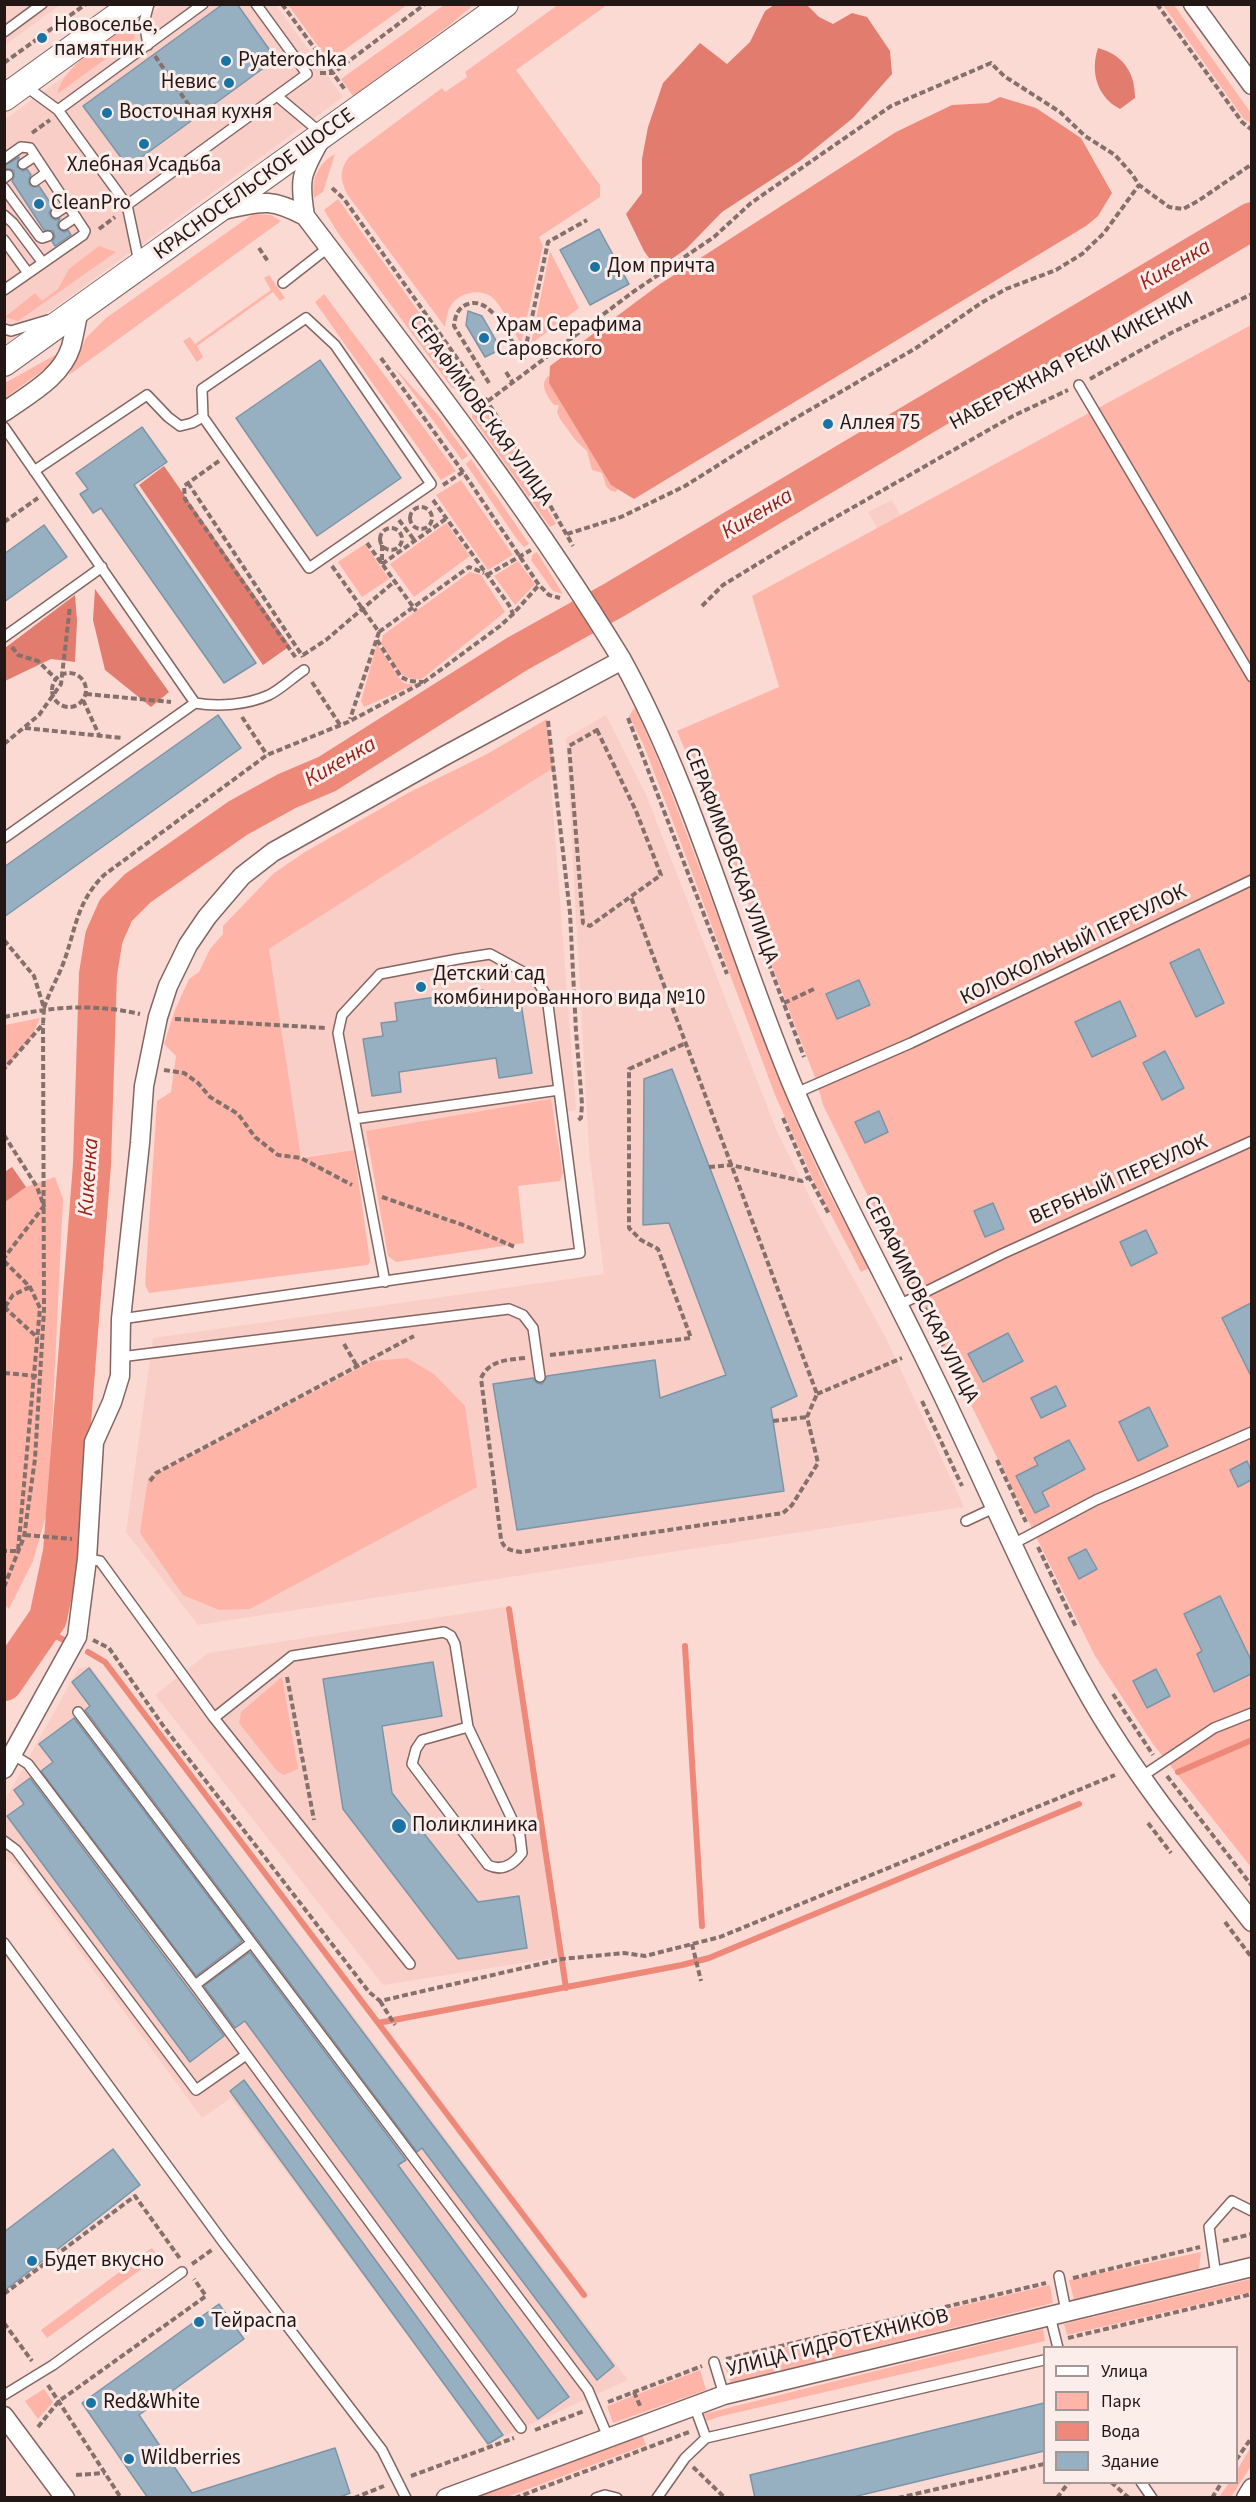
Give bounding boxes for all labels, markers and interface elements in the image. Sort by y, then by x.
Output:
place label: Новоселье, памятник [54,13,158,63]
marker: Новоселье, памятник [35,31,49,45]
place label: Pyaterochka [238,48,347,74]
marker: Pyaterochka [219,54,233,68]
place label: Невис [161,70,217,96]
marker: Невис [222,76,236,90]
place label: Восточная кухня [119,100,273,126]
street label: КРАСНОСЕЛЬСКОЕ ШОССЕ [150,104,360,266]
marker: Восточная кухня [100,106,114,120]
marker: Хлебная Усадьба [137,137,151,151]
place label: Хлебная Усадьба [67,153,221,179]
place label: CleanPro [51,191,131,217]
marker: CleanPro [32,197,46,211]
water label: Кикенка [1136,234,1216,298]
place label: Дом причта [607,254,715,280]
marker: Дом причта [588,260,602,274]
street label: НАБЕРЕЖНАЯ РЕКИ КИКЕНКИ [946,287,1198,437]
street label: СЕРАФИМОВСКАЯ УЛИЦА [402,311,558,511]
place label: Храм Серафима Саровского [496,313,642,363]
marker: Храм Серафима Саровского [477,331,491,345]
place label: Аллея 75 [840,411,920,437]
marker: Аллея 75 [821,417,835,431]
water label: Кикенка [718,483,798,547]
water label: Кикенка [300,732,382,794]
street label: СЕРАФИМОВСКАЯ УЛИЦА [677,744,783,968]
street label: КОЛОКОЛЬНЫЙ ПЕРЕУЛОК [957,880,1191,1012]
place label: Детский сад комбинированного вида №10 [433,962,705,1012]
marker: Детский сад комбинированного вида №10 [414,980,428,994]
street label: ВЕРБНЫЙ ПЕРЕУЛОК [1026,1130,1212,1232]
water label: Кикенка [74,1137,106,1217]
street label: СЕРАФИМОВСКАЯ УЛИЦА [857,1192,983,1408]
place label: Поликлиника [412,1813,538,1839]
marker: Поликлиника [390,1817,408,1835]
place label: Будет вкусно [44,2248,164,2274]
marker: Будет вкусно [25,2254,39,2268]
street label: УЛИЦА ГИДРОТЕХНИКОВ [725,2304,951,2384]
place label: Тейраспа [211,2309,297,2335]
marker: Тейраспа [192,2315,206,2329]
legend [1043,2346,1238,2484]
text: Улица [1101,2359,1148,2384]
text: Парк [1101,2389,1141,2414]
place label: Red&White [103,2390,200,2416]
marker: Red&White [84,2396,98,2410]
text: Вода [1101,2419,1140,2444]
place label: Wildberries [141,2446,241,2472]
text: Здание [1101,2449,1159,2474]
marker: Wildberries [122,2452,136,2466]

